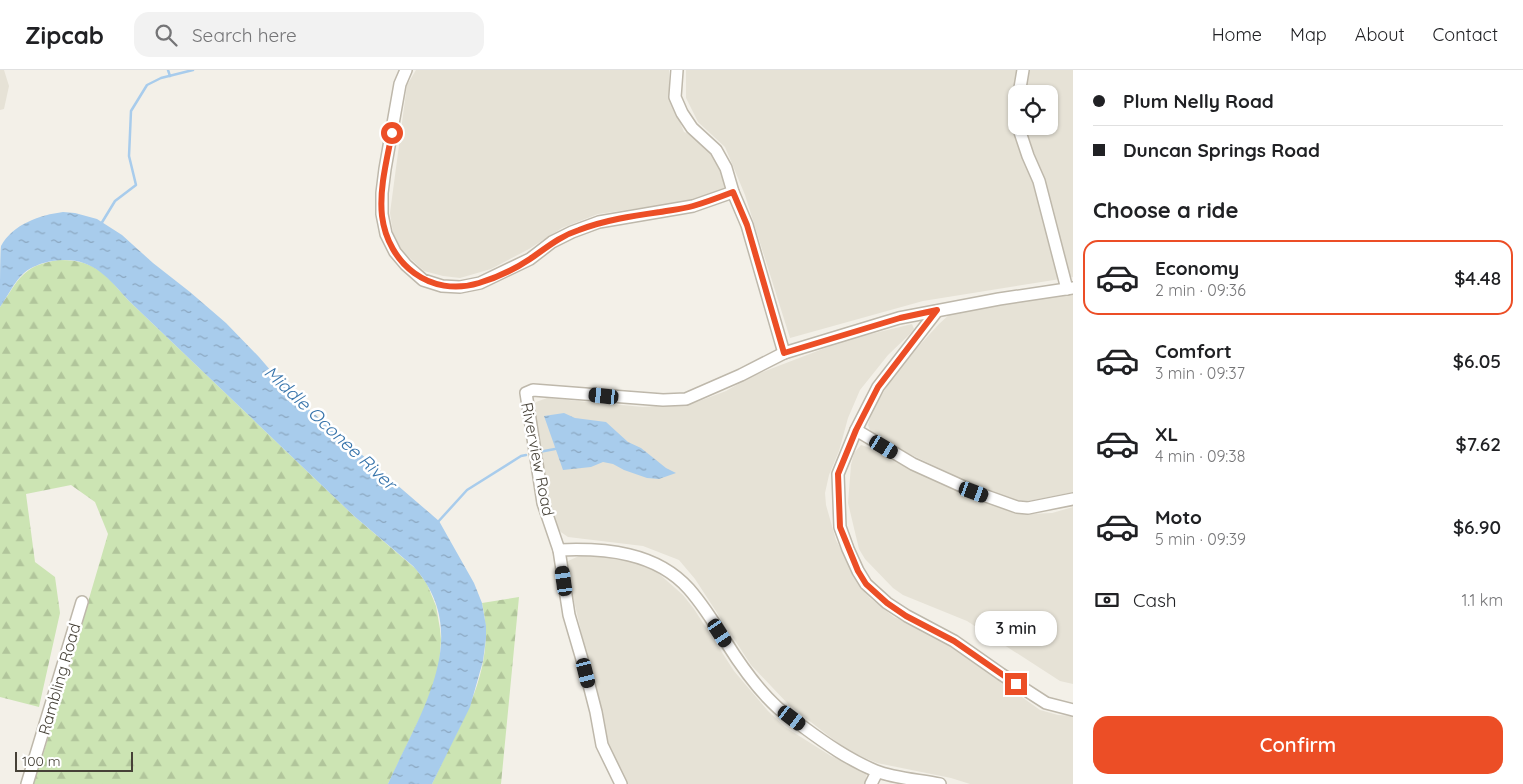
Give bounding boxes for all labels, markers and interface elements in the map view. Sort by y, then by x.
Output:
search box [134,12,484,57]
text: Zipcab [25,20,104,50]
icon: search [152,21,180,49]
text: Search here [192,23,297,47]
text: Home [1212,23,1262,46]
text: Map [1290,23,1327,46]
text: About [1355,23,1405,46]
text: Contact [1433,23,1498,46]
map controls [1008,85,1058,135]
button: locate [1008,85,1058,135]
text: Plum Nelly Road [1123,89,1274,113]
route start [381,122,403,144]
text: Duncan Springs Road [1123,138,1320,162]
text: Choose a ride [1093,196,1238,224]
icon: car [1095,255,1140,300]
text: Economy [1155,256,1239,280]
text: $4.48 [1454,266,1501,290]
text: 2 min · 09:36 [1155,280,1246,300]
icon: car [1095,338,1140,383]
text: Comfort [1155,339,1232,363]
text: $6.05 [1453,349,1501,373]
water label: Middle Oconee River [260,361,403,496]
text: 3 min · 09:37 [1155,363,1245,383]
car [588,387,619,405]
street label: Riverview Road [517,400,559,518]
icon: car [1095,421,1140,466]
text: XL [1155,422,1178,446]
text: $7.62 [1456,432,1501,456]
car [867,433,900,461]
text: 4 min · 09:38 [1155,446,1245,466]
car [957,480,990,504]
icon: car [1095,504,1140,549]
text: Moto [1155,505,1202,529]
text: $6.90 [1453,515,1501,539]
text: 5 min · 09:39 [1155,529,1246,549]
car [554,565,573,597]
icon: cash [1093,586,1121,614]
text: Cash [1133,588,1177,612]
text: 1.1 km [1461,590,1503,610]
callout: 3 min [975,612,1057,646]
car [705,616,734,650]
text: 3 min [996,618,1036,638]
street label: Rambling Road [34,621,84,737]
car [575,657,596,689]
route end [1005,673,1027,695]
car [775,703,808,733]
button: Confirm [1093,716,1503,774]
scale bar [15,749,132,772]
text: 100 m [22,752,60,770]

